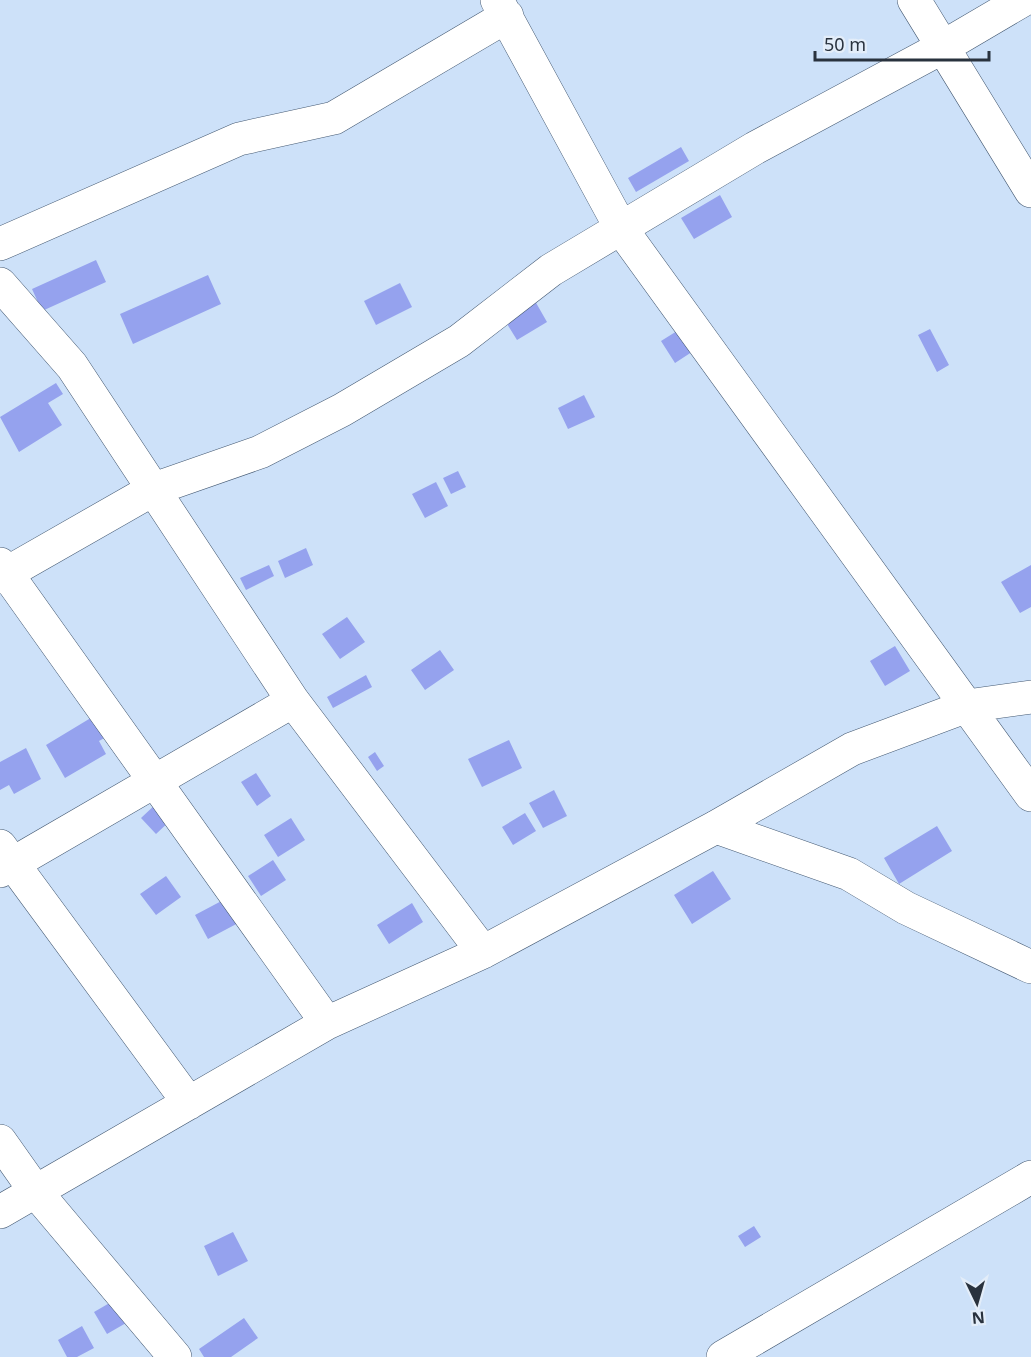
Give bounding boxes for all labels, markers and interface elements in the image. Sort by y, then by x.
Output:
scale bar [815,24,989,62]
text: 50 m [824,32,866,56]
north arrow [947,1273,1007,1333]
text: N [971,1306,986,1329]

